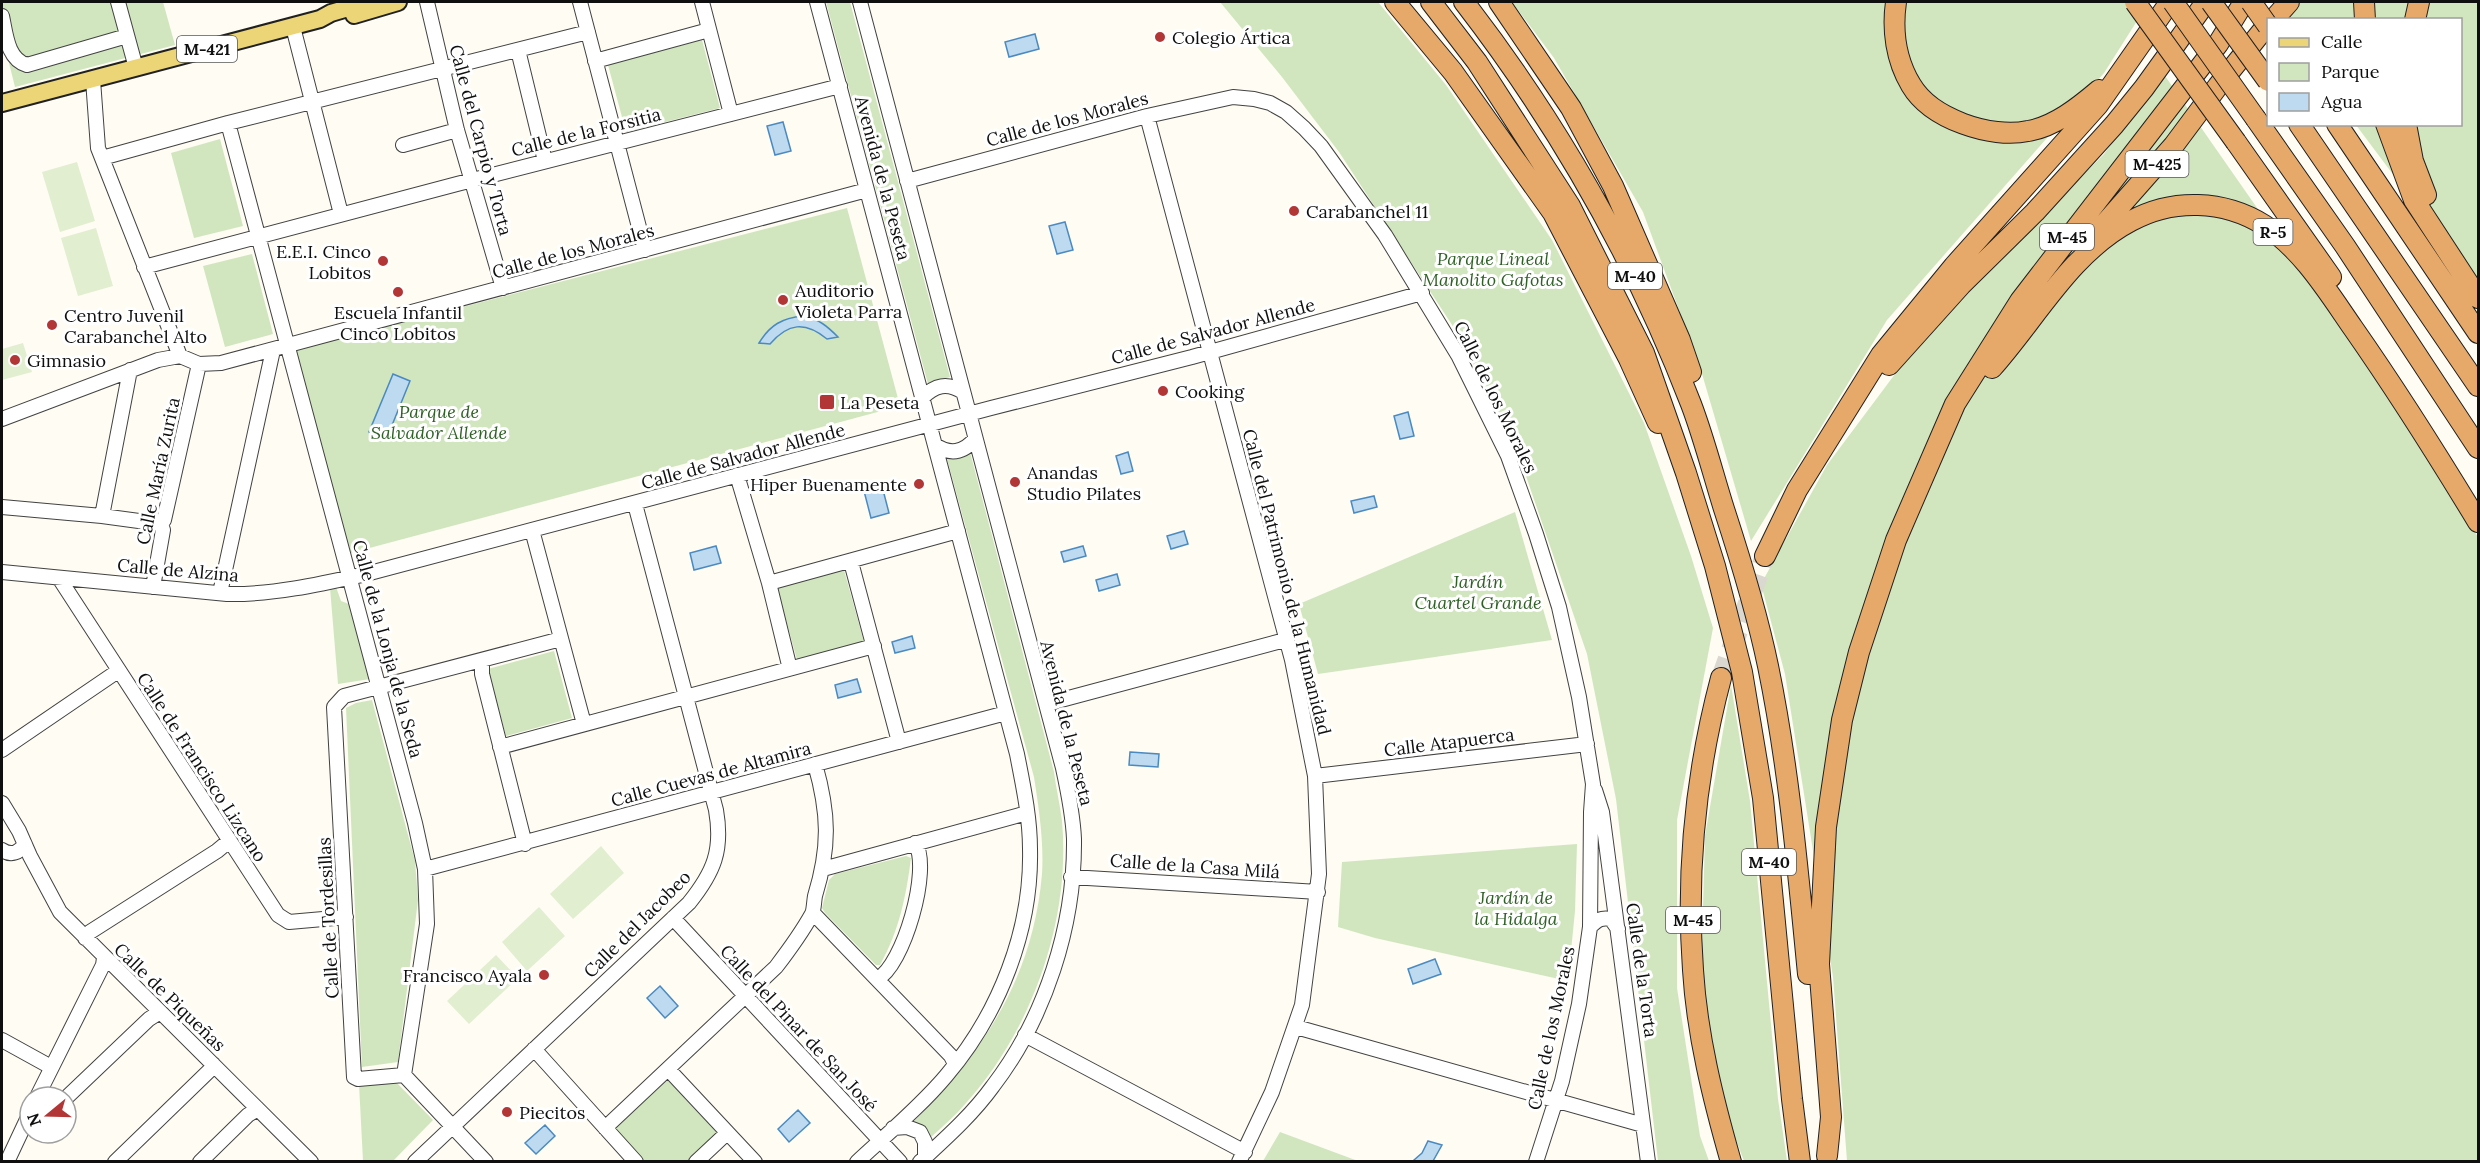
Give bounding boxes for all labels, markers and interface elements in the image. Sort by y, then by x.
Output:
legend [2267,18,2462,126]
place label: Colegio Ártica [1172,26,1291,49]
marker: Colegio Ártica [1153,30,1167,44]
text: Calle [2321,30,2363,53]
road number: M-421 [177,36,237,62]
street label: Calle del Carpio y Torta [444,42,518,238]
text: Parque [2321,60,2380,83]
street label: Calle de los Morales [983,86,1151,152]
text: Agua [2320,90,2362,113]
street label: Avenida de la Peseta [850,92,916,263]
street label: Calle de la Forsitia [509,102,663,162]
road number: M-425 [2126,151,2188,177]
place label: Carabanchel 11 [1306,200,1428,223]
marker: Carabanchel 11 [1287,204,1301,218]
street label: Calle de los Morales [489,218,657,284]
road number: R-5 [2254,219,2292,245]
road number: M-45 [2040,224,2094,250]
place label: E.E.I. Cinco Lobitos [276,240,371,284]
park label: Parque Lineal Manolito Gafotas [1423,247,1563,291]
marker: E.E.I. Cinco Lobitos [376,254,390,268]
road number: M-40 [1608,263,1662,289]
place label: Auditorio Violeta Parra [794,279,902,323]
marker: Escuela Infantil Cinco Lobitos [391,285,405,299]
marker: Auditorio Violeta Parra [776,293,790,307]
street label: Calle de Salvador Allende [1109,293,1318,369]
place label: Escuela Infantil Cinco Lobitos [334,301,462,345]
place label: Centro Juvenil Carabanchel Alto [64,304,207,348]
street label: Calle de los Morales [1449,317,1543,477]
marker: Centro Juvenil Carabanchel Alto [45,318,59,332]
place label: Gimnasio [27,349,106,372]
marker: Gimnasio [8,353,22,367]
place label: Cooking [1175,380,1245,403]
marker: Cooking [1156,384,1170,398]
place label: La Peseta [840,391,920,414]
marker: La Peseta [818,393,836,411]
street label: Calle María Zurita [131,395,185,547]
park label: Parque de Salvador Allende [371,400,507,444]
street label: Calle de Salvador Allende [639,418,848,494]
street label: Calle del Patrimonio de la Humanidad [1238,427,1336,738]
place label: Anandas Studio Pilates [1026,461,1141,505]
place label: Hiper Buenamente [750,473,907,496]
marker: Anandas Studio Pilates [1008,475,1022,489]
marker: Hiper Buenamente [912,477,926,491]
street label: Calle de la Lonja de la Seda [348,537,428,761]
street label: Calle de Alzina [116,553,240,587]
park label: Jardín Cuartel Grande [1414,570,1542,614]
street label: Avenida de la Peseta [1035,637,1099,808]
street label: Calle de Francisco Lizcano [132,668,272,866]
street label: Calle Atapuerca [1382,723,1516,761]
street label: Calle Cuevas de Altamira [608,736,814,812]
street label: Calle de Tordesillas [312,837,344,999]
street label: Calle de la Casa Milá [1109,849,1281,883]
road number: M-40 [1742,849,1796,875]
street label: Calle del Jacobeo [578,865,696,983]
park label: Jardín de la Hidalga [1474,886,1558,930]
street label: Calle de la Torta [1621,901,1663,1039]
road number: M-45 [1666,907,1720,933]
street label: Calle de Piqueñas [109,938,231,1056]
street label: Calle del Pinar de San José [715,939,883,1117]
street label: Calle de los Morales [1522,944,1580,1112]
place label: Francisco Ayala [403,964,532,987]
marker: Francisco Ayala [537,968,551,982]
north arrow [18,1085,78,1145]
place label: Piecitos [519,1101,585,1124]
marker: Piecitos [500,1105,514,1119]
text: N [22,1111,45,1129]

